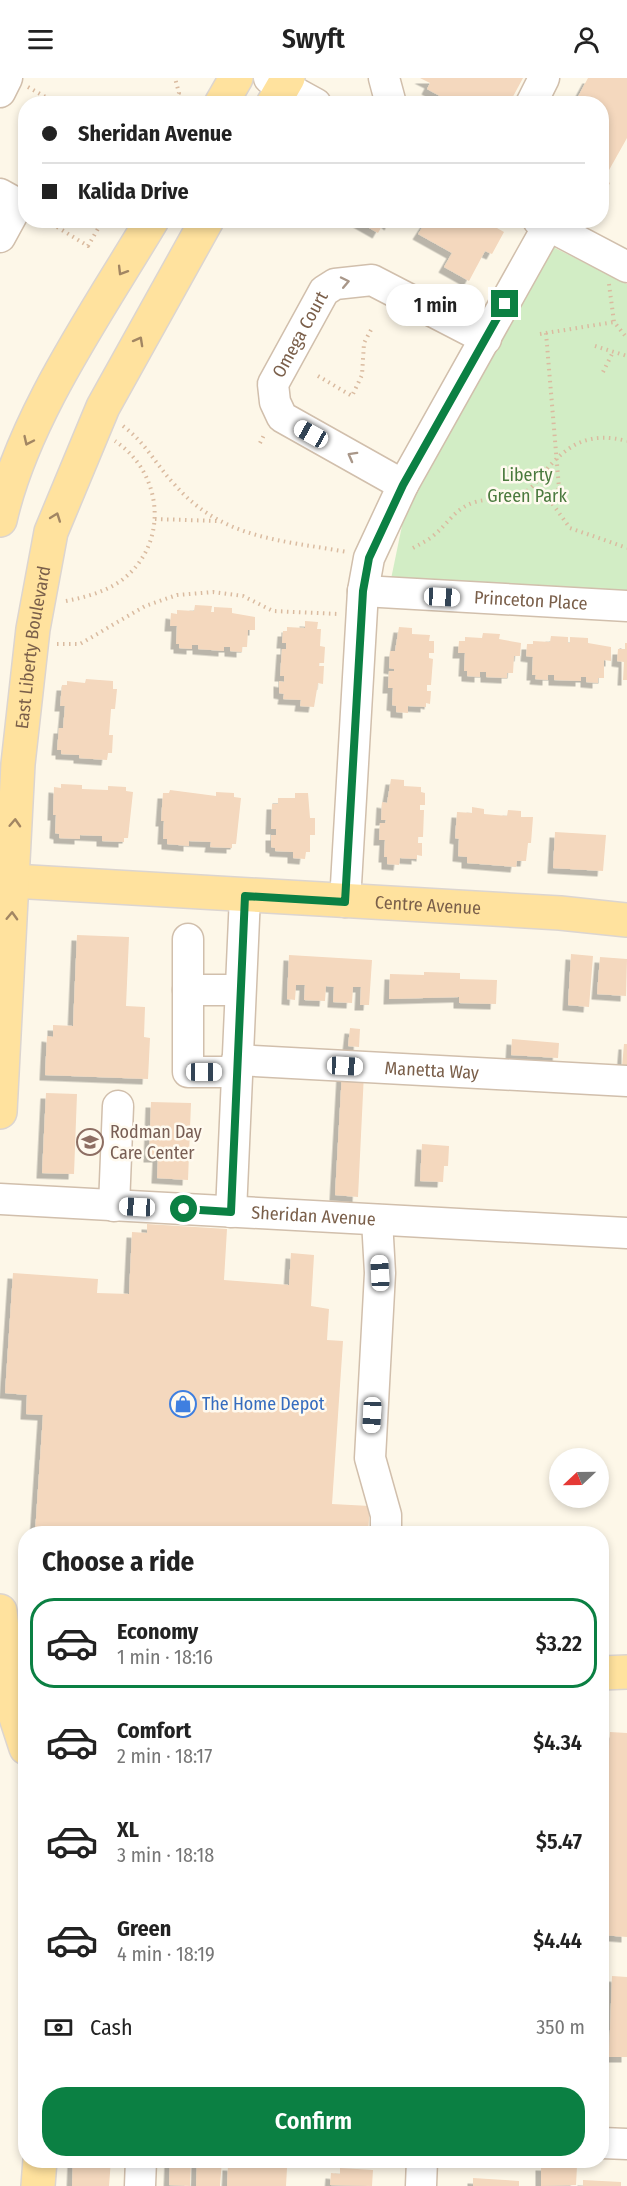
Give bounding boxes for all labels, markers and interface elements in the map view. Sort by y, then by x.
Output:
icon: menu [24,23,57,56]
text: Swyft [282,23,345,55]
icon: person [570,23,603,56]
text: Sheridan Avenue [78,120,232,147]
text: Kalida Drive [78,178,189,205]
one-way arrow [118,265,130,275]
one-way arrow [339,277,349,290]
callout: 1 min [385,283,484,325]
street label: Omega Court [268,287,333,381]
route end [491,290,518,317]
text: 1 min [414,293,457,317]
one-way arrow [132,337,143,348]
car [291,417,331,451]
one-way arrow [23,435,35,446]
one-way arrow [348,452,358,463]
park label: Liberty Green Park [487,464,567,507]
one-way arrow [49,512,61,523]
street label: East Liberty Boulevard [11,564,55,730]
street label: Princeton Place [473,586,588,615]
car [424,587,460,607]
one-way arrow [9,818,22,827]
street label: Centre Avenue [374,891,482,919]
one-way arrow [5,911,18,920]
car [327,1056,363,1076]
street label: Manetta Way [384,1057,479,1084]
car [186,1063,222,1081]
place label: Rodman Day Care Center [110,1121,202,1164]
school or university icon: Rodman Day Care Center [75,1127,105,1157]
route start [170,1195,197,1222]
car [119,1197,155,1217]
street label: Sheridan Avenue [251,1202,376,1230]
car [370,1255,390,1291]
shop icon: The Home Depot [168,1389,198,1419]
place label: The Home Depot [202,1393,325,1415]
car [362,1397,382,1433]
north arrow [549,1448,609,1508]
map controls [549,1448,609,1508]
text: Choose a ride [42,1546,194,1578]
icon: car [45,1616,99,1670]
text: Economy [117,1618,198,1645]
text: $3.22 [536,1630,582,1657]
text: 1 min · 18:16 [117,1645,213,1669]
icon: car [45,1715,99,1769]
text: Comfort [117,1717,191,1744]
text: $4.34 [533,1729,582,1756]
text: 2 min · 18:17 [117,1744,212,1768]
icon: car [45,1814,99,1868]
text: XL [117,1816,139,1843]
text: $5.47 [536,1828,582,1855]
text: 3 min · 18:18 [117,1843,214,1867]
icon: car [45,1913,99,1967]
text: Green [117,1915,171,1942]
text: $4.44 [533,1927,582,1954]
text: 4 min · 18:19 [117,1942,215,1966]
icon: cash [42,2011,75,2044]
text: Cash [90,2014,133,2041]
text: 350 m [536,2015,585,2039]
button: Confirm [42,2087,585,2156]

